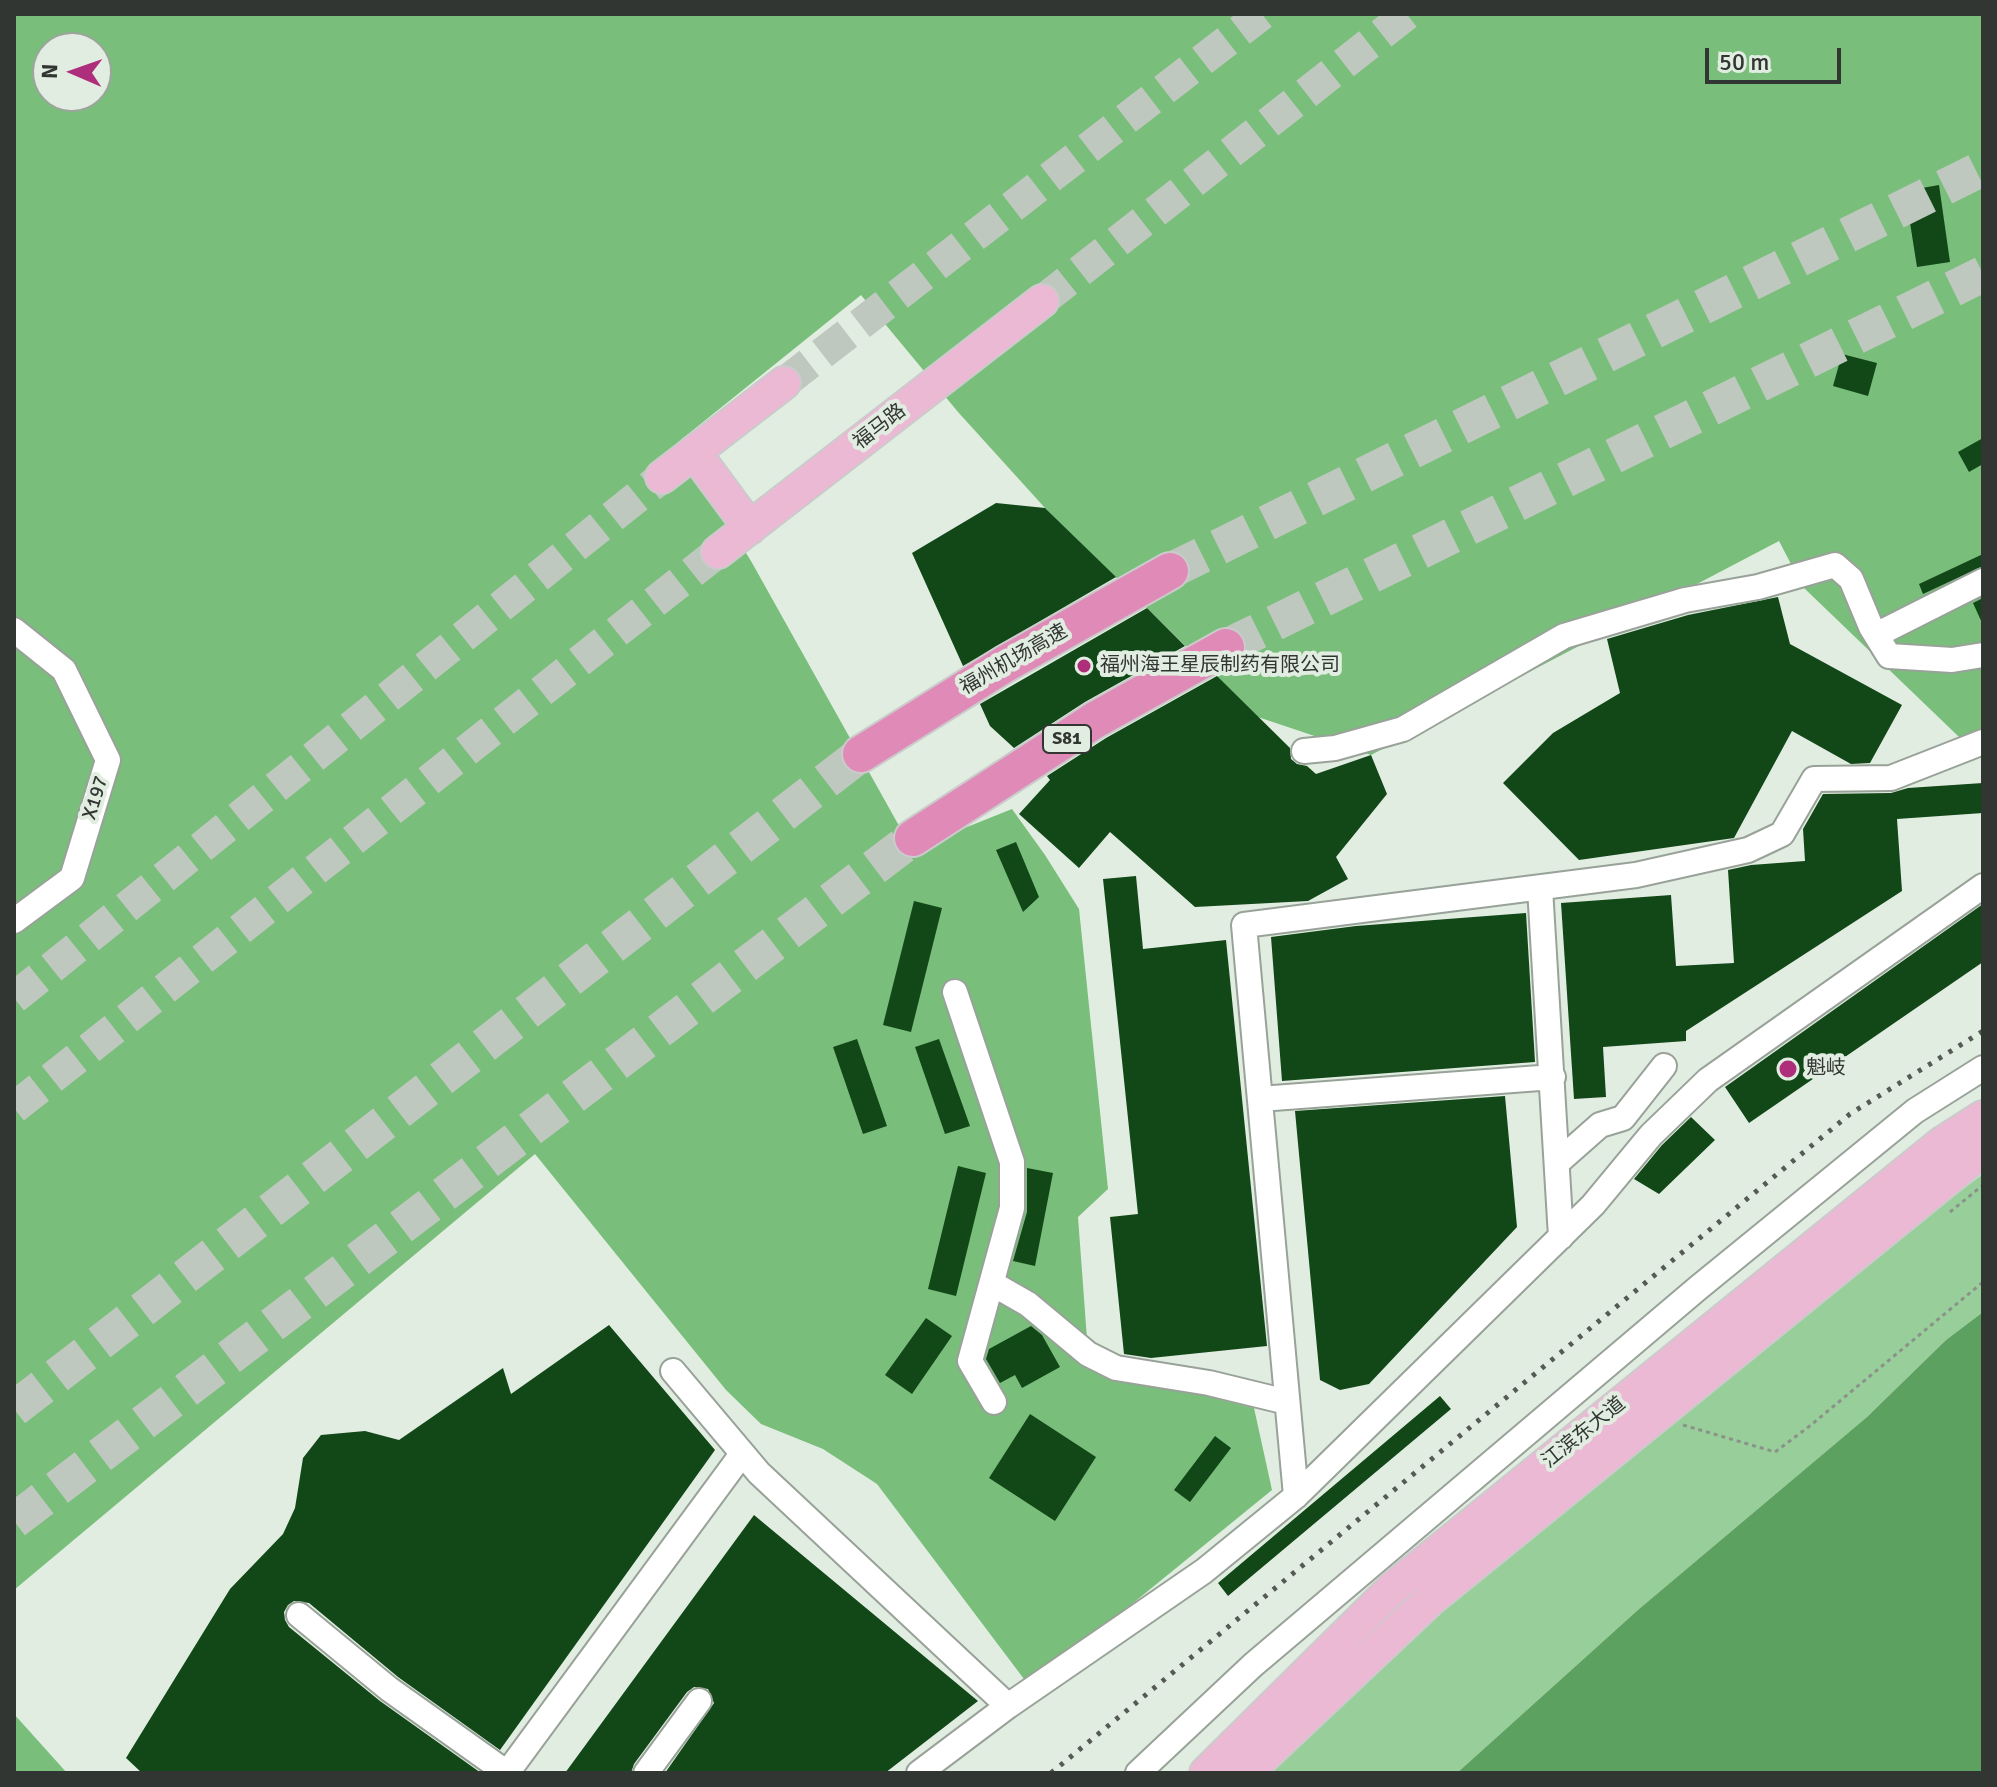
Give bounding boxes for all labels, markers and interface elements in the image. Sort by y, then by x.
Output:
north arrow [32,32,112,112]
scale bar [1709,32,1845,82]
text: 50 m [1719,47,1769,77]
text: N [36,63,63,79]
street label: 福马路 [849,399,911,455]
street label: 福州机场高速 [956,620,1072,700]
place label: 福州海王星辰制药有限公司 [1100,654,1340,678]
marker: 福州海王星辰制药有限公司 [1075,657,1093,675]
road number: S81 [1043,725,1091,753]
street label: X197 [78,773,114,823]
place label: 魁岐 [1806,1057,1846,1081]
marker: 魁岐 [1777,1058,1799,1080]
street label: 江滨东大道 [1538,1392,1630,1474]

